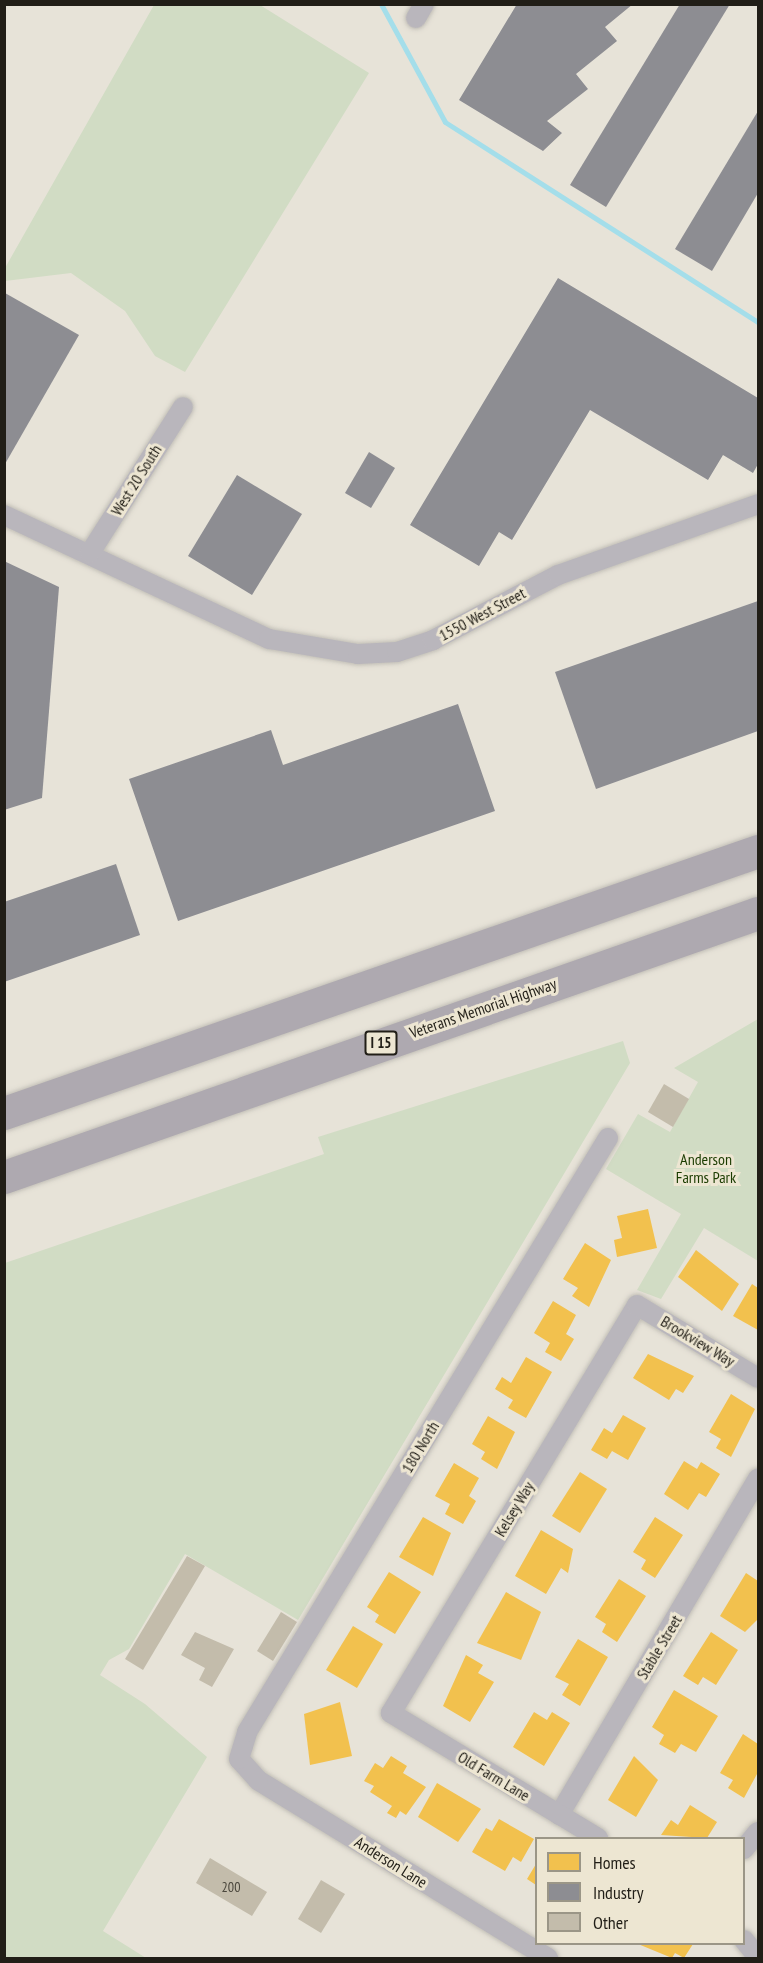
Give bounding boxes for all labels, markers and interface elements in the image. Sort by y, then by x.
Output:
street label: West 20 South [107,441,165,519]
street label: 1550 West Street [435,583,529,645]
street label: Veterans Memorial Highway [407,974,559,1042]
road number: I 15 [364,1031,398,1055]
park label: Anderson Farms Park [676,1149,736,1187]
street label: Brookview Way [657,1311,739,1371]
street label: 180 North [397,1418,443,1476]
street label: Kelsey Way [490,1478,538,1540]
street label: Stable Street [632,1611,686,1683]
street label: Old Farm Lane [455,1747,533,1805]
street label: Anderson Lane [351,1832,431,1892]
legend [535,1837,745,1945]
text: Homes [593,1851,636,1874]
house number: 200 [222,1879,240,1895]
text: Industry [593,1881,643,1904]
text: Other [593,1911,628,1934]

